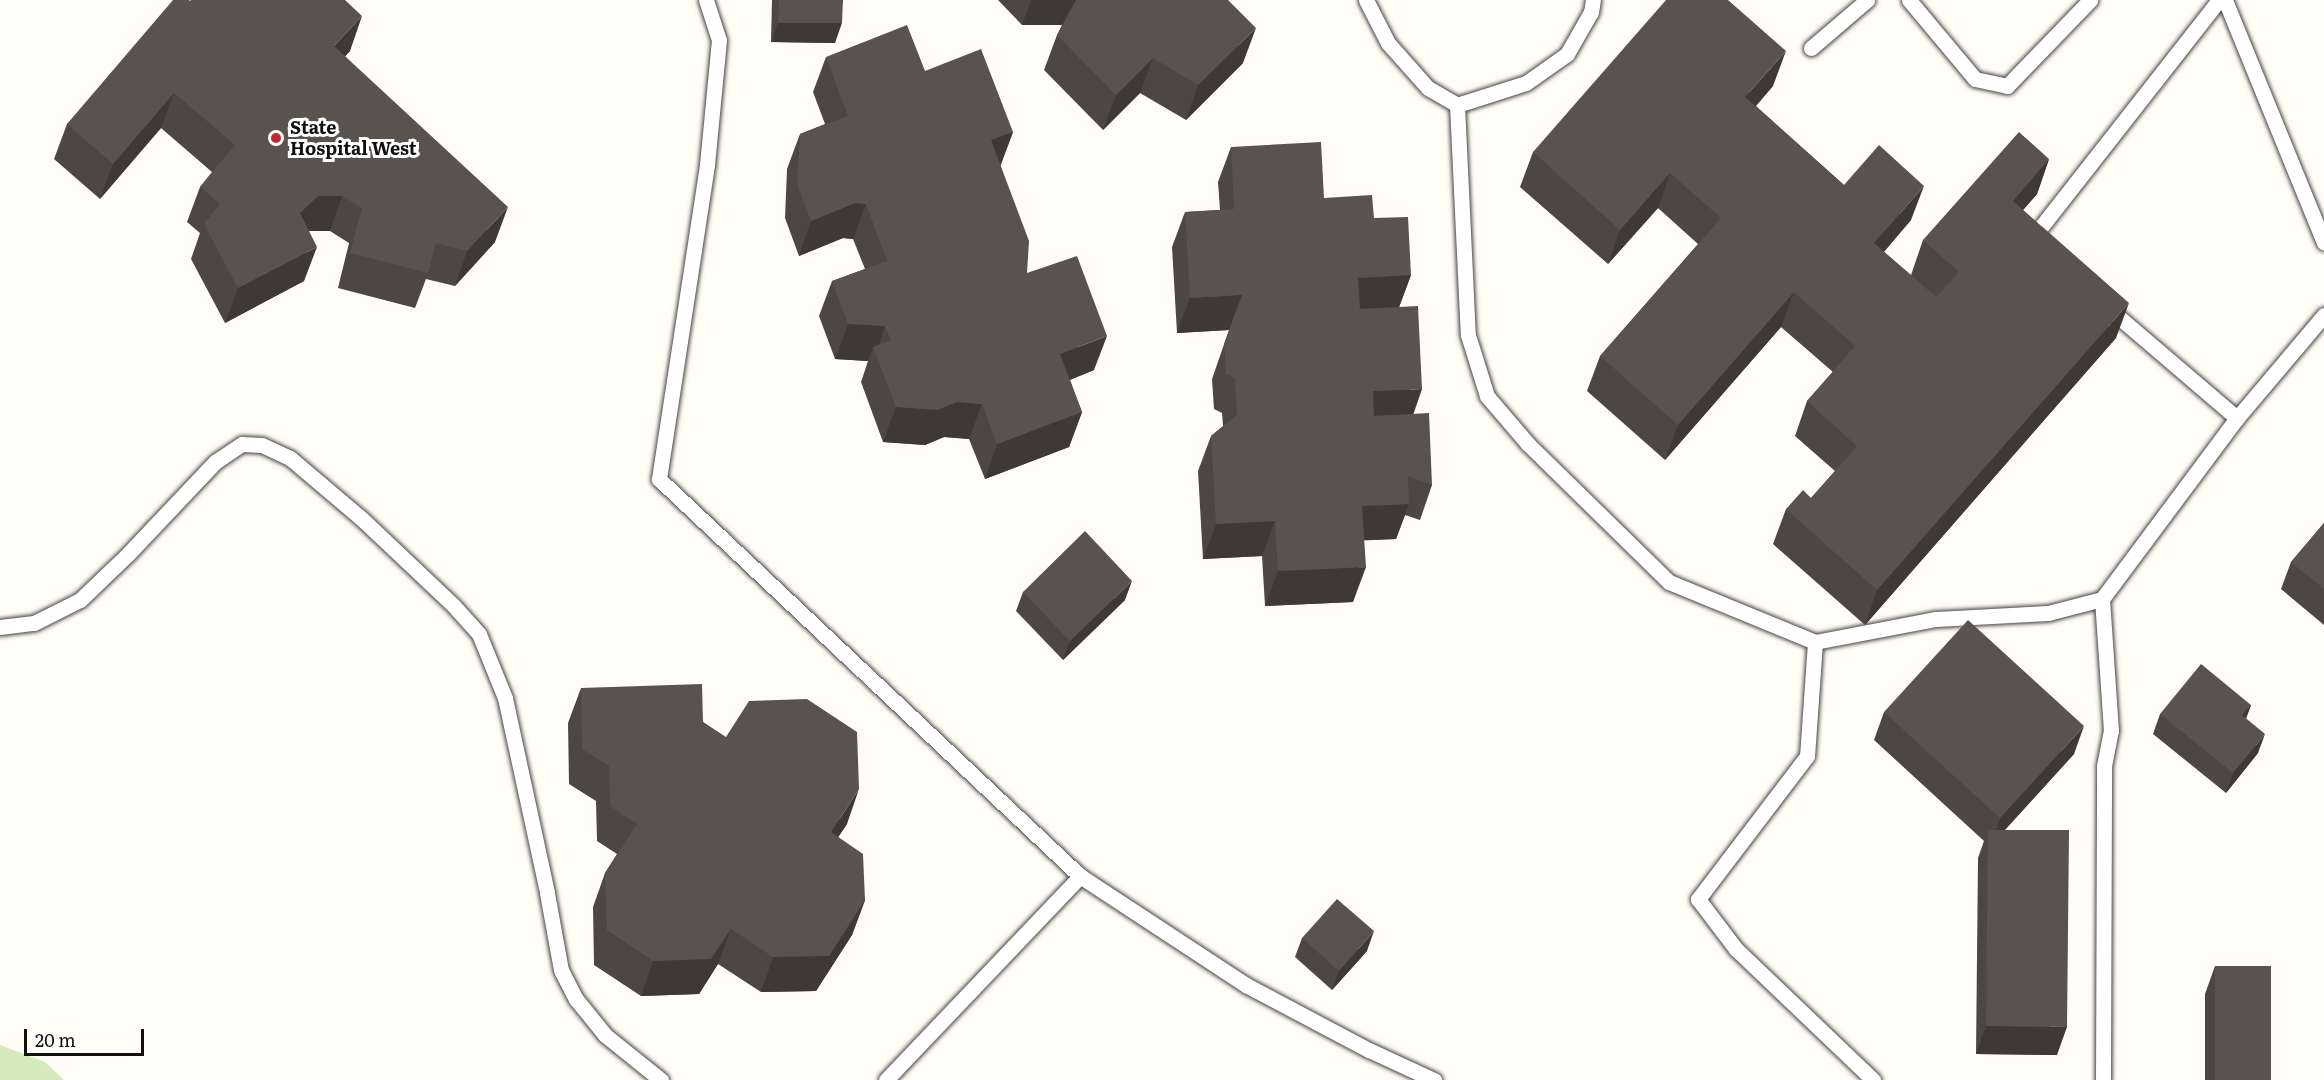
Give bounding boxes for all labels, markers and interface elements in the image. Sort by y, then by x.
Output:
place label: State Hospital West [290,117,417,160]
marker: State Hospital West [267,129,285,147]
scale bar [27,1017,147,1055]
text: 20 m [35,1026,76,1053]

